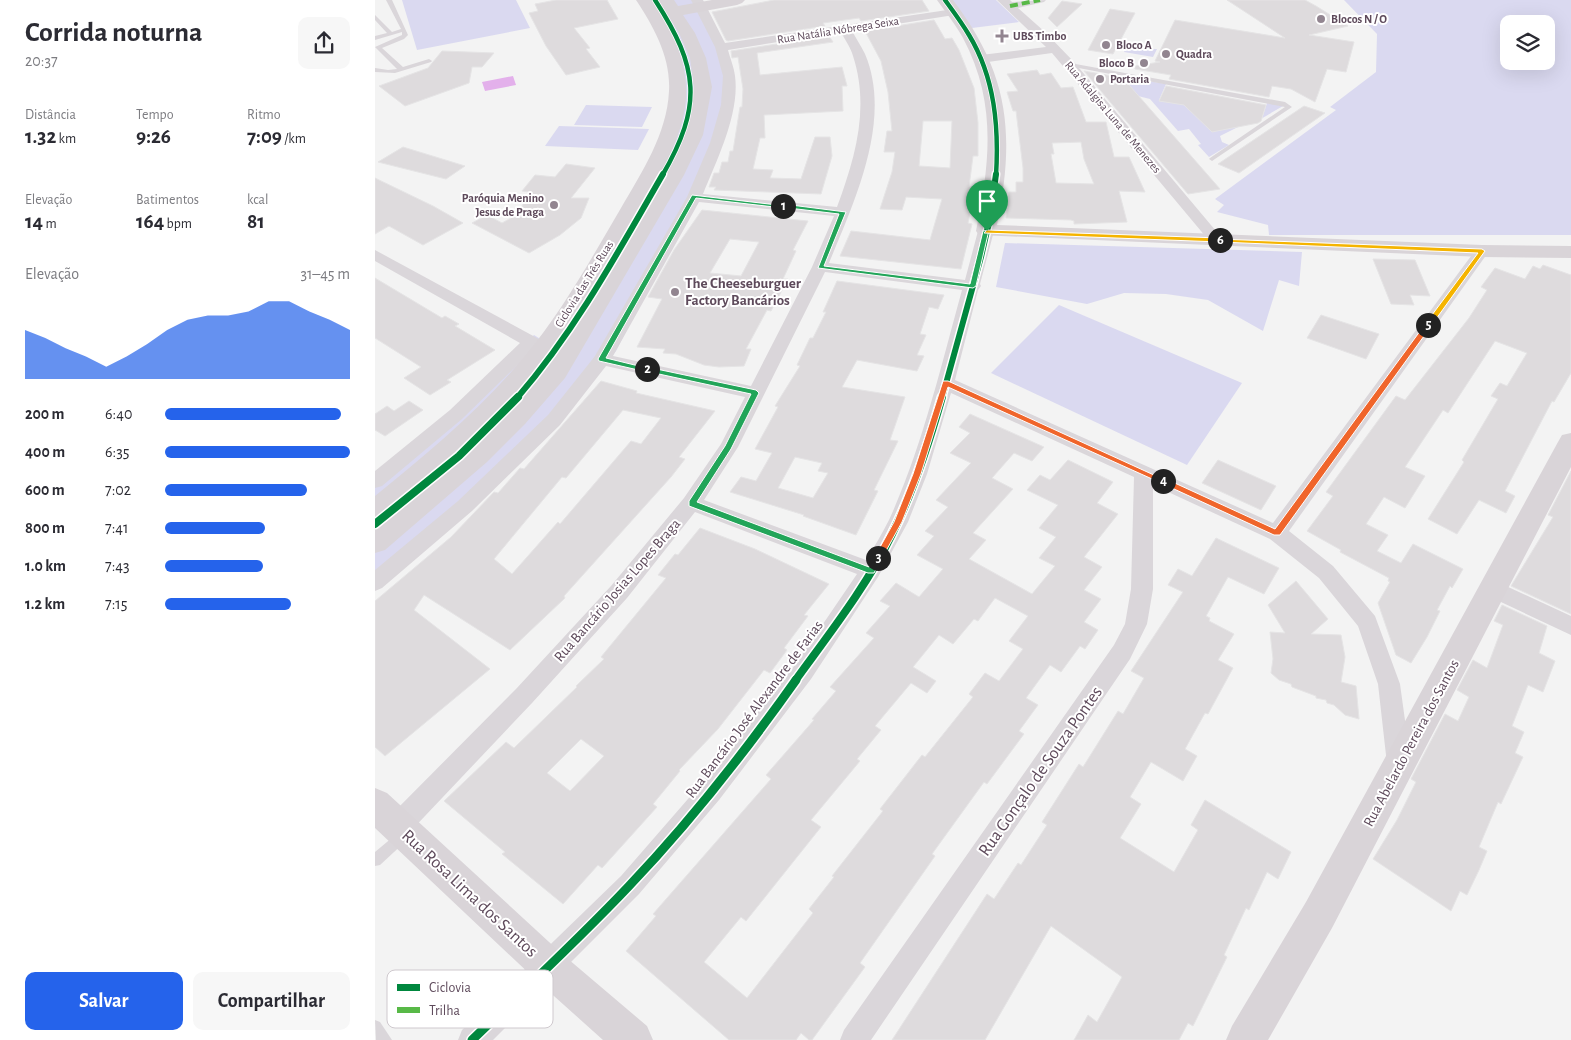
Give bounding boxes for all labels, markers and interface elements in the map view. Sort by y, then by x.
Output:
marker: Blocos N / O [1315,13,1327,25]
place label: Blocos N / O [1331,13,1387,25]
street label: Rua Natália Nóbrega Seixa [776,14,900,46]
map controls [1500,15,1555,70]
button: layers [1500,15,1555,70]
button: share [298,17,350,69]
text: Corrida noturna [25,19,203,47]
marker: UBS Timbo [995,29,1009,43]
place label: UBS Timbo [1013,30,1067,42]
marker: Bloco A [1100,39,1112,51]
place label: Bloco A [1116,39,1152,51]
marker: Quadra [1160,48,1172,60]
place label: Quadra [1176,48,1212,61]
text: 20:37 [25,53,58,69]
place label: Bloco B [1099,57,1134,69]
marker: Bloco B [1138,57,1150,69]
street label: Rua Adalgisa Luna de Menezes [1063,59,1163,175]
marker: Portaria [1094,73,1106,85]
place label: Portaria [1110,73,1149,85]
text: Distância [25,108,76,122]
text: Tempo [136,108,174,122]
text: Ritmo [247,108,281,122]
text: 1.32 [25,126,56,147]
text: 9:26 [136,126,171,147]
text: 7:09 [247,126,282,147]
text: km [56,132,76,146]
text: /km [282,132,306,146]
pin [966,180,1008,231]
icon: arrive [973,187,1001,215]
place label: Paróquia Menino Jesus de Praga [462,192,544,218]
text: Elevação [25,193,72,207]
text: Batimentos [136,193,199,207]
text: kcal [247,193,268,207]
pin: 1 [771,194,795,218]
marker: Paróquia Menino Jesus de Praga [548,199,560,211]
text: 1 [781,199,786,213]
text: 14 [25,211,43,232]
text: 164 [136,211,164,232]
text: 81 [247,211,265,232]
text: m [43,217,57,231]
text: bpm [164,217,192,231]
pin: 6 [1207,228,1233,252]
text: 6 [1217,233,1224,247]
street label: Ciclovia das Três Ruas [553,239,615,329]
text: Elevação [25,266,79,282]
text: 31–45 m [300,266,350,282]
place label: The Cheeseburguer Factory Bancários [685,276,802,308]
marker: The Cheeseburguer Factory Bancários [669,286,681,298]
pin: 5 [1415,312,1441,338]
text: 5 [1425,318,1432,332]
pin: 2 [635,356,659,382]
text: 2 [644,362,651,376]
text: 200 m [25,406,65,422]
text: 6:40 [105,406,132,422]
text: 400 m [25,444,65,460]
text: 6:35 [105,444,129,460]
pin: 4 [1151,468,1175,494]
text: 4 [1160,474,1167,488]
text: 600 m [25,482,65,498]
text: 7:02 [105,482,131,498]
street label: Rua Bancário Josias Lopes Braga [551,516,683,665]
text: 800 m [25,520,65,536]
text: 7:41 [105,520,129,536]
pin: 3 [865,546,891,570]
text: 3 [875,551,882,565]
text: 1.0 km [25,558,66,574]
text: 7:43 [105,558,130,574]
text: 1.2 km [25,596,65,612]
text: 7:15 [105,596,128,612]
street label: Rua Bancário José Alexandre de Farias [683,618,826,801]
street label: Rua Abelardo Pereira dos Santos [1361,657,1462,829]
street label: Rua Gonçalo de Souza Pontes [975,684,1106,860]
street label: Rua Rosa Lima dos Santos [398,826,541,961]
legend [387,970,553,1028]
button: Salvar [25,972,183,1030]
button: Compartilhar [193,972,350,1030]
text: Ciclovia [429,981,472,995]
text: Trilha [429,1004,461,1018]

